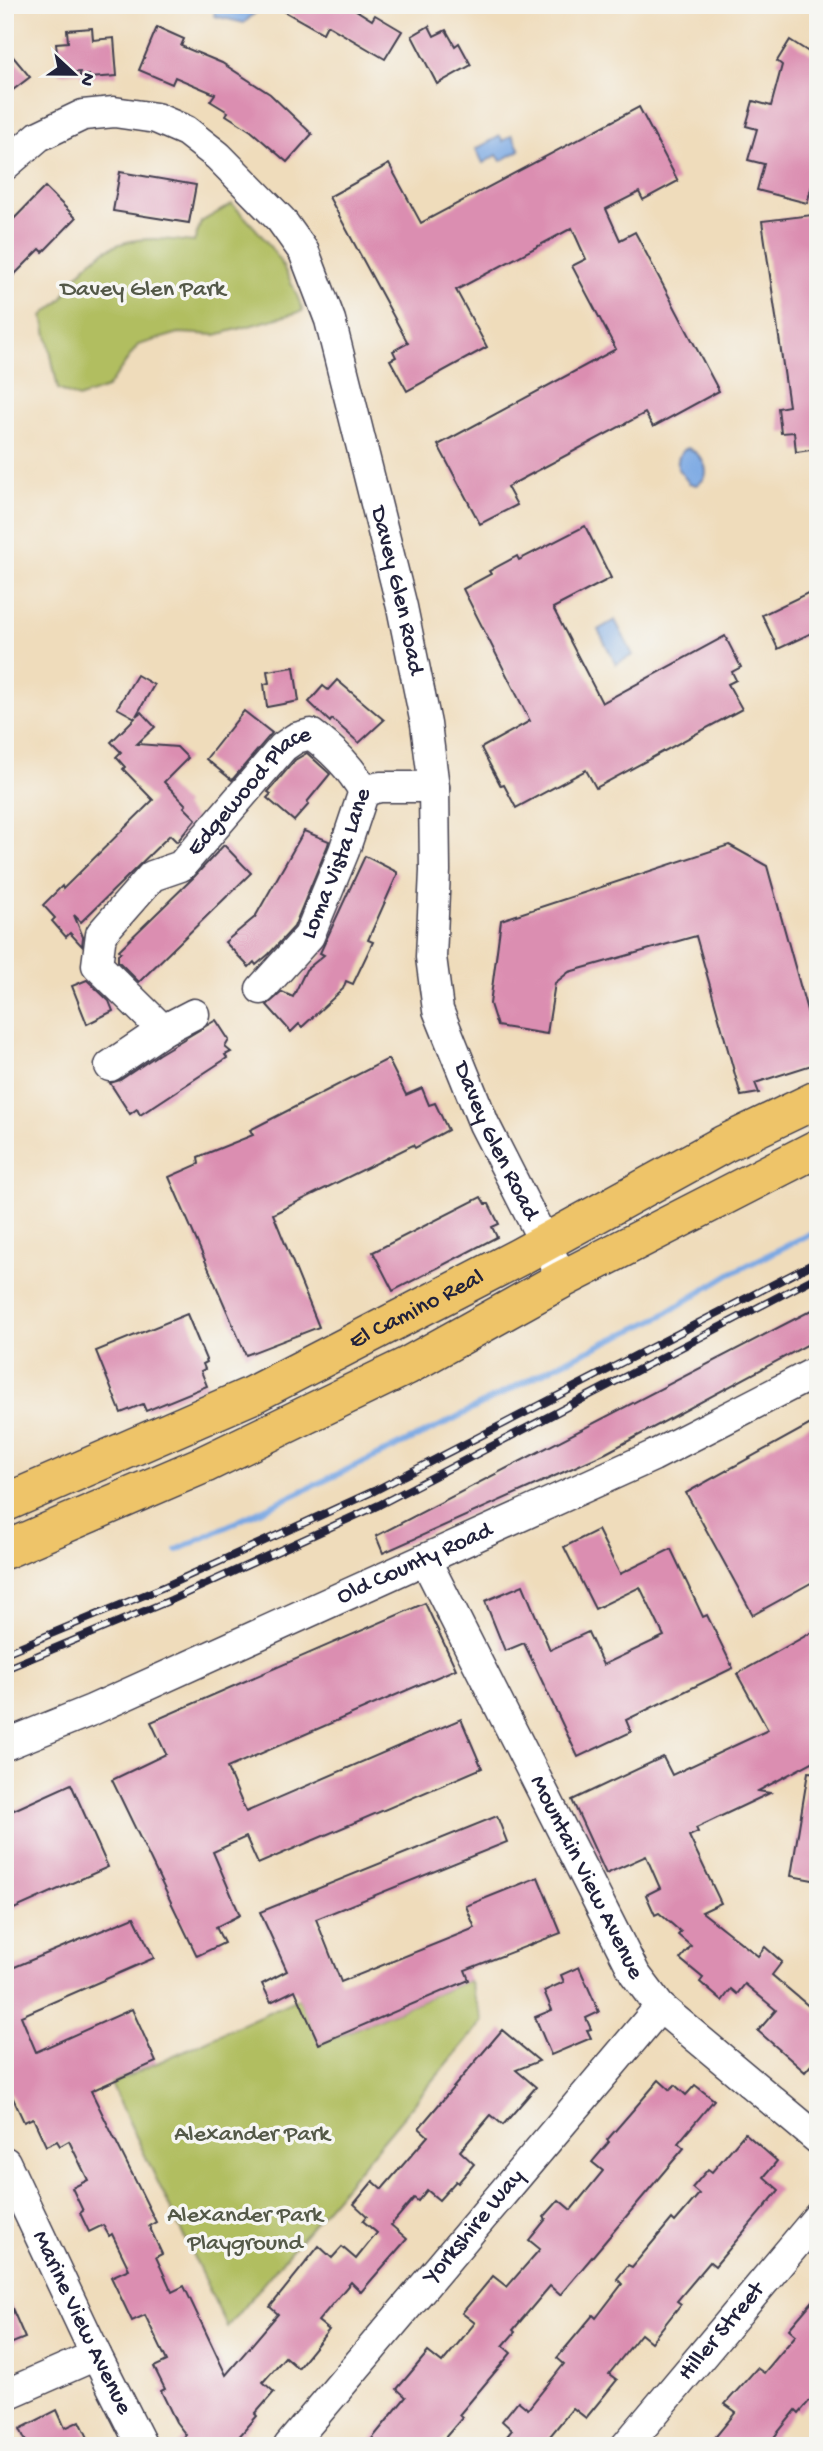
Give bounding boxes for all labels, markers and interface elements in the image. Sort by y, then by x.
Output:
north arrow [38,38,108,108]
text: N [74,69,100,89]
park label: Davey Glen Park [58,276,228,305]
street label: Davey Glen Road [362,501,430,679]
street label: Edgewood Place [181,720,315,863]
street label: Loma Vista Lane [295,784,379,944]
street label: Davey Glen Road [445,1056,546,1227]
street label: El Camino Real [344,1263,489,1357]
street label: Old County Road [332,1515,499,1612]
street label: Mountain View Avenue [523,1771,650,1985]
park label: Alexander Park [174,2121,332,2150]
street label: Yorkshire Way [416,2163,531,2292]
park label: Alexander Park Playground [167,2202,325,2259]
street label: Marine View Avenue [25,2226,139,2420]
street label: Hiller Street [672,2275,773,2387]

